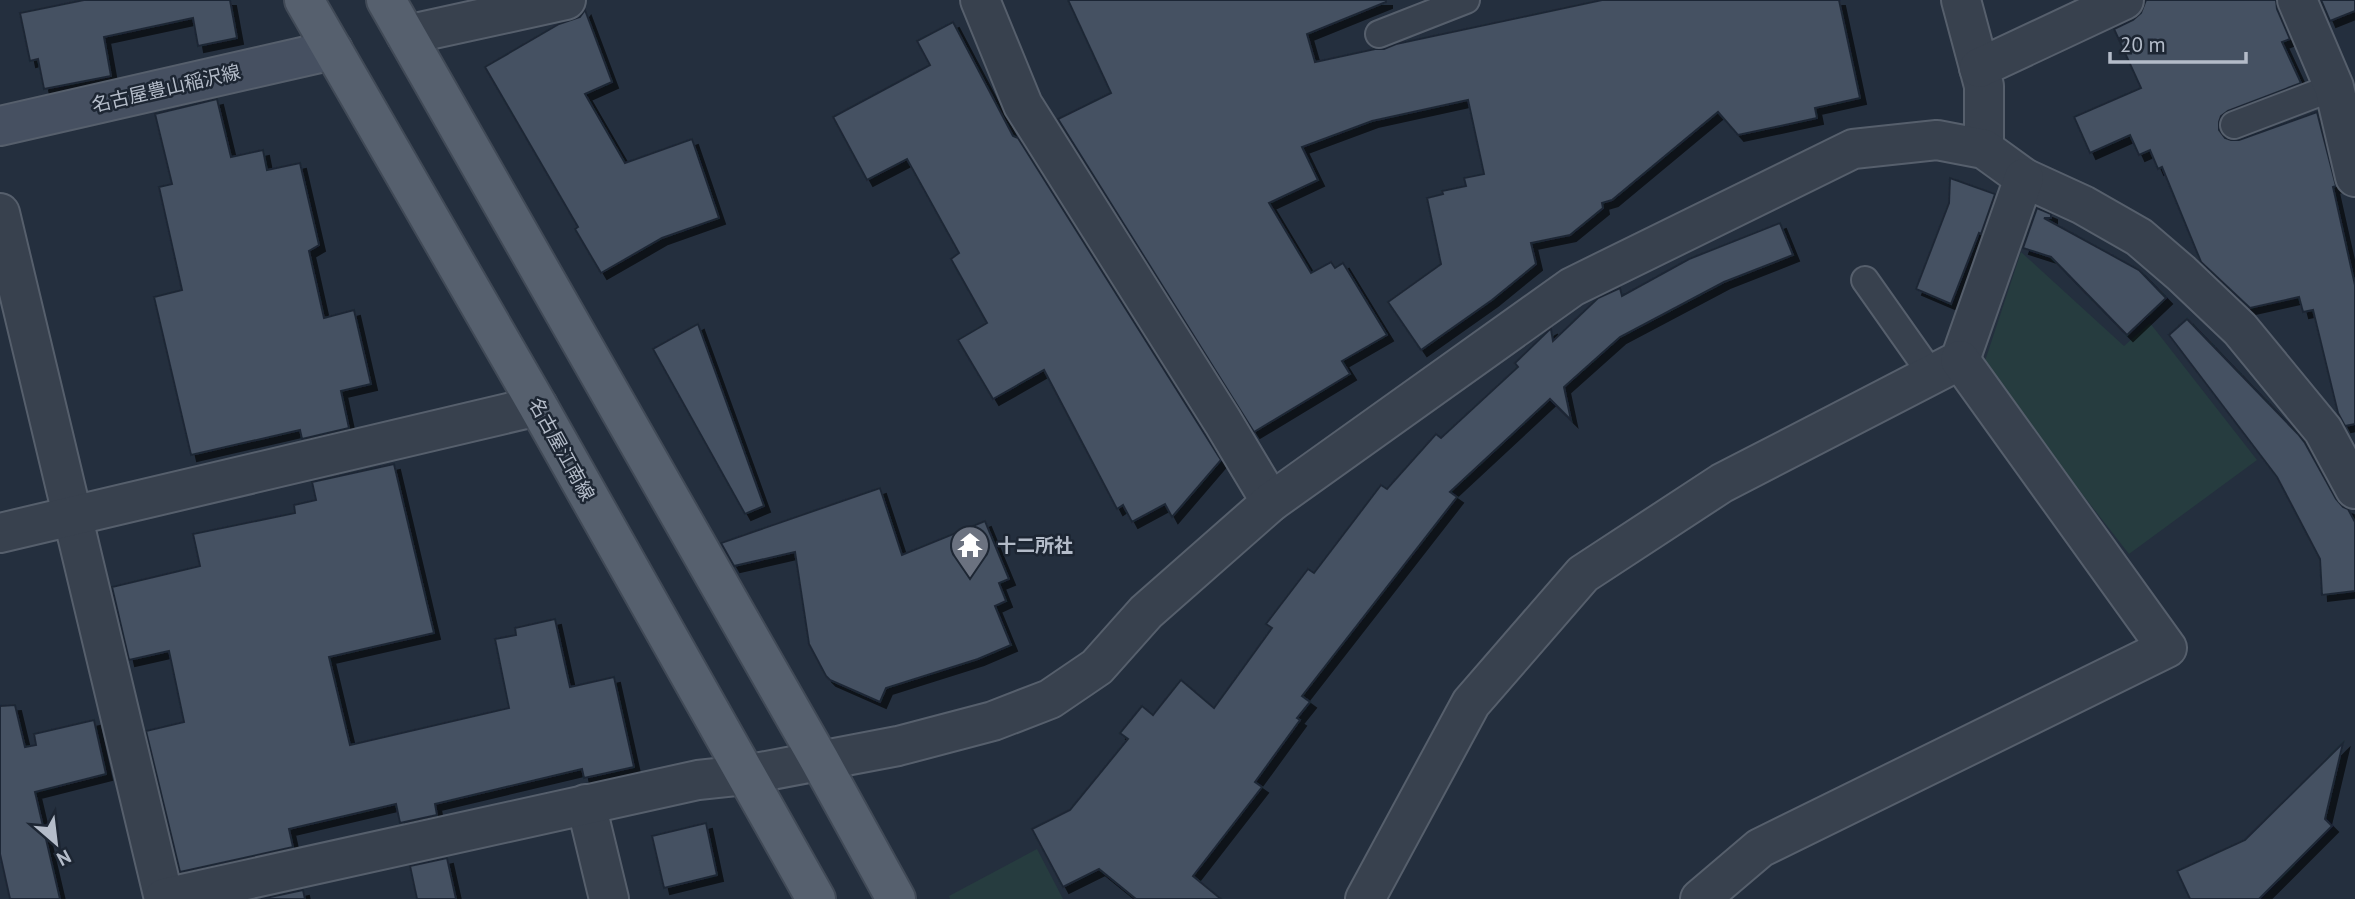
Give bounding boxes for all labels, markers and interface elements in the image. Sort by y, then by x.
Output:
scale bar [2110,21,2246,65]
text: 20 m [2120,31,2166,58]
street label: 名古屋豊山稲沢線 [89,59,243,117]
street label: 名古屋江南線 [524,393,600,505]
temple icon: 十二所社 [949,524,991,579]
place label: 十二所社 [997,533,1073,557]
north arrow [21,808,91,878]
text: N [53,844,75,872]

